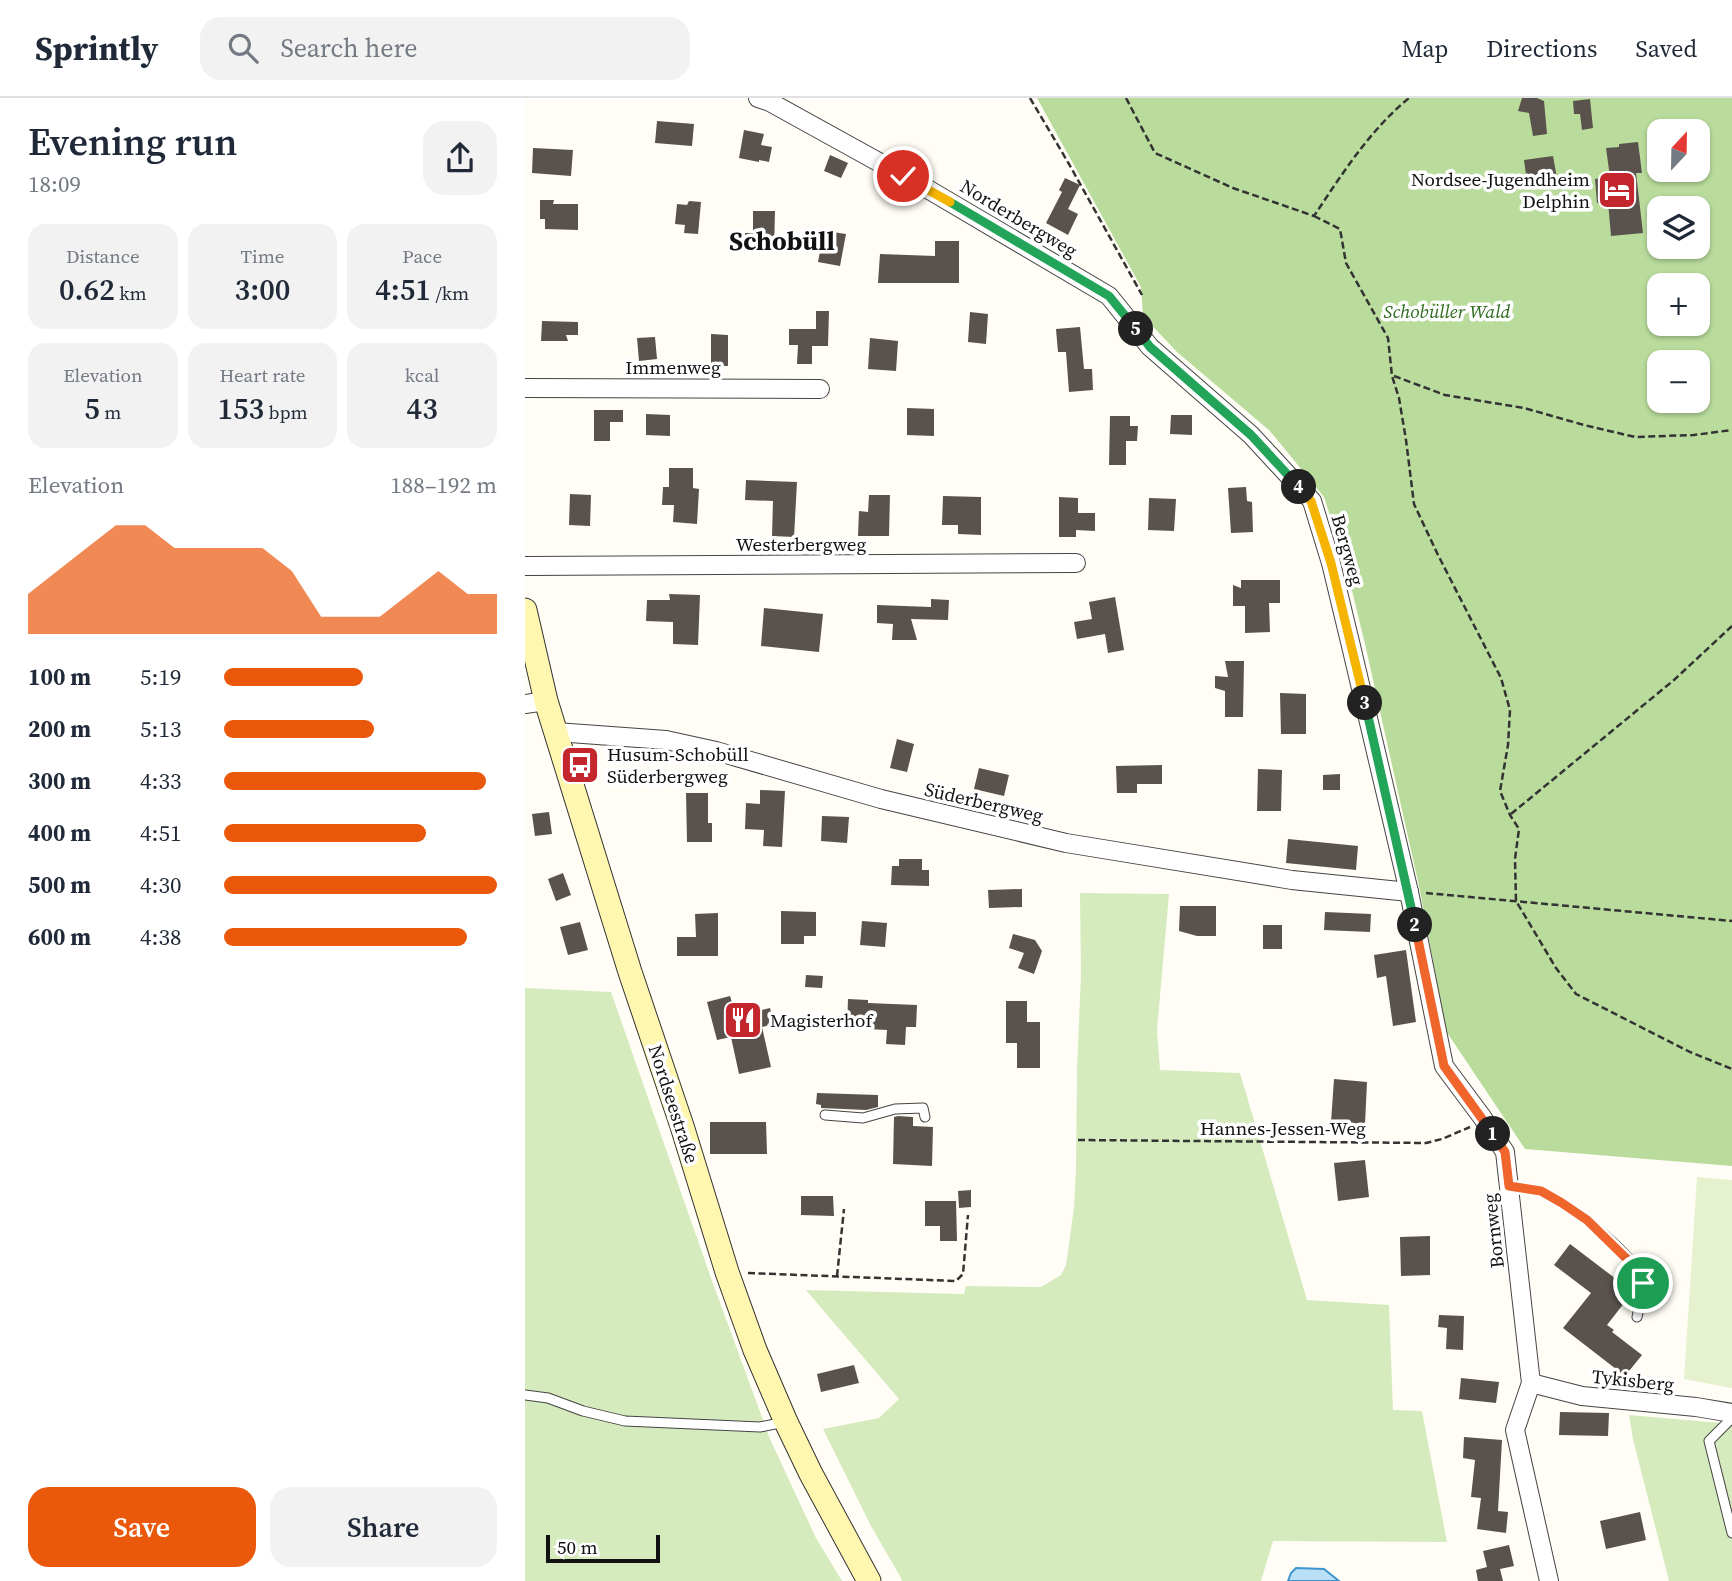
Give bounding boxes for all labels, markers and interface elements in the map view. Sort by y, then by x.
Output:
search box [200,17,690,80]
text: Sprintly [35,26,158,71]
icon: search [224,29,262,67]
text: Search here [280,30,418,66]
text: Map [1401,32,1448,65]
text: Directions [1486,32,1597,65]
text: Saved [1635,32,1697,65]
text: Evening run [28,116,237,168]
north arrow [1647,119,1710,182]
map controls [1647,119,1710,413]
button: share [423,121,497,195]
pin [873,146,933,206]
icon: check [884,157,922,195]
place label: Nordsee-Jugendheim Delphin [1411,166,1590,214]
text: 18:09 [28,168,81,200]
hotel icon: Nordsee-Jugendheim Delphin [1596,169,1638,211]
street label: Norderbergweg [956,173,1083,263]
button: layers [1647,196,1710,259]
district label: Schobüll [729,223,835,259]
text: Distance [66,243,140,269]
text: Time [241,243,284,269]
text: Pace [402,243,442,269]
text: 0.62 [59,269,115,310]
text: 3:00 [235,269,290,310]
text: 4:51 [375,269,431,310]
button: + [1647,273,1710,336]
text: km [115,280,147,306]
text: /km [431,280,469,306]
park label: Schobüller Wald [1384,298,1510,324]
pin: 5 [1119,312,1153,346]
text: 5 [1130,315,1141,341]
button: − [1647,350,1710,413]
street label: Immenweg [625,354,721,380]
text: Elevation [63,362,143,388]
text: Heart rate [219,362,306,388]
text: kcal [405,362,439,388]
text: 5 [84,388,100,429]
text: 153 [217,388,264,429]
text: 43 [407,388,438,429]
text: m [100,399,121,425]
text: bpm [264,399,308,425]
text: Elevation [28,469,124,501]
text: 188–192 m [390,469,497,501]
pin: 4 [1281,470,1317,504]
text: 4 [1293,473,1304,499]
street label: Bergweg [1325,511,1371,589]
street label: Westerbergweg [736,531,866,557]
text: 100 m [28,661,91,693]
text: 5:19 [140,661,181,693]
pin: 3 [1347,686,1383,720]
text: 3 [1359,689,1370,715]
text: 200 m [28,713,91,745]
text: 5:13 [140,713,181,745]
place label: Husum-Schobüll Süderbergweg [607,741,749,789]
bus stop icon: Husum-Schobüll Süderbergweg [559,744,601,786]
text: 300 m [28,765,91,797]
text: 4:33 [140,765,181,797]
street label: Süderbergweg [922,776,1046,828]
text: 400 m [28,817,91,849]
text: 4:51 [140,817,181,849]
text: 500 m [28,869,91,901]
text: 4:30 [140,869,181,901]
pin: 2 [1397,908,1433,942]
text: 2 [1409,911,1420,937]
text: 600 m [28,921,91,953]
text: 4:38 [140,921,181,953]
restaurant icon: Magisterhof [722,999,764,1041]
place label: Magisterhof [770,1007,875,1033]
street label: Nordseestraße [643,1041,705,1167]
street label: Hannes-Jessen-Weg [1200,1115,1366,1141]
pin: 1 [1475,1116,1511,1152]
text: 1 [1487,1120,1498,1146]
street label: Bornweg [1476,1192,1510,1270]
pin [1613,1253,1673,1313]
icon: arrive [1624,1264,1662,1302]
street label: Tykisberg [1591,1363,1676,1397]
button: Save [28,1487,256,1567]
button: Share [270,1487,497,1567]
scale bar [546,1532,660,1564]
text: 50 m [557,1534,598,1560]

